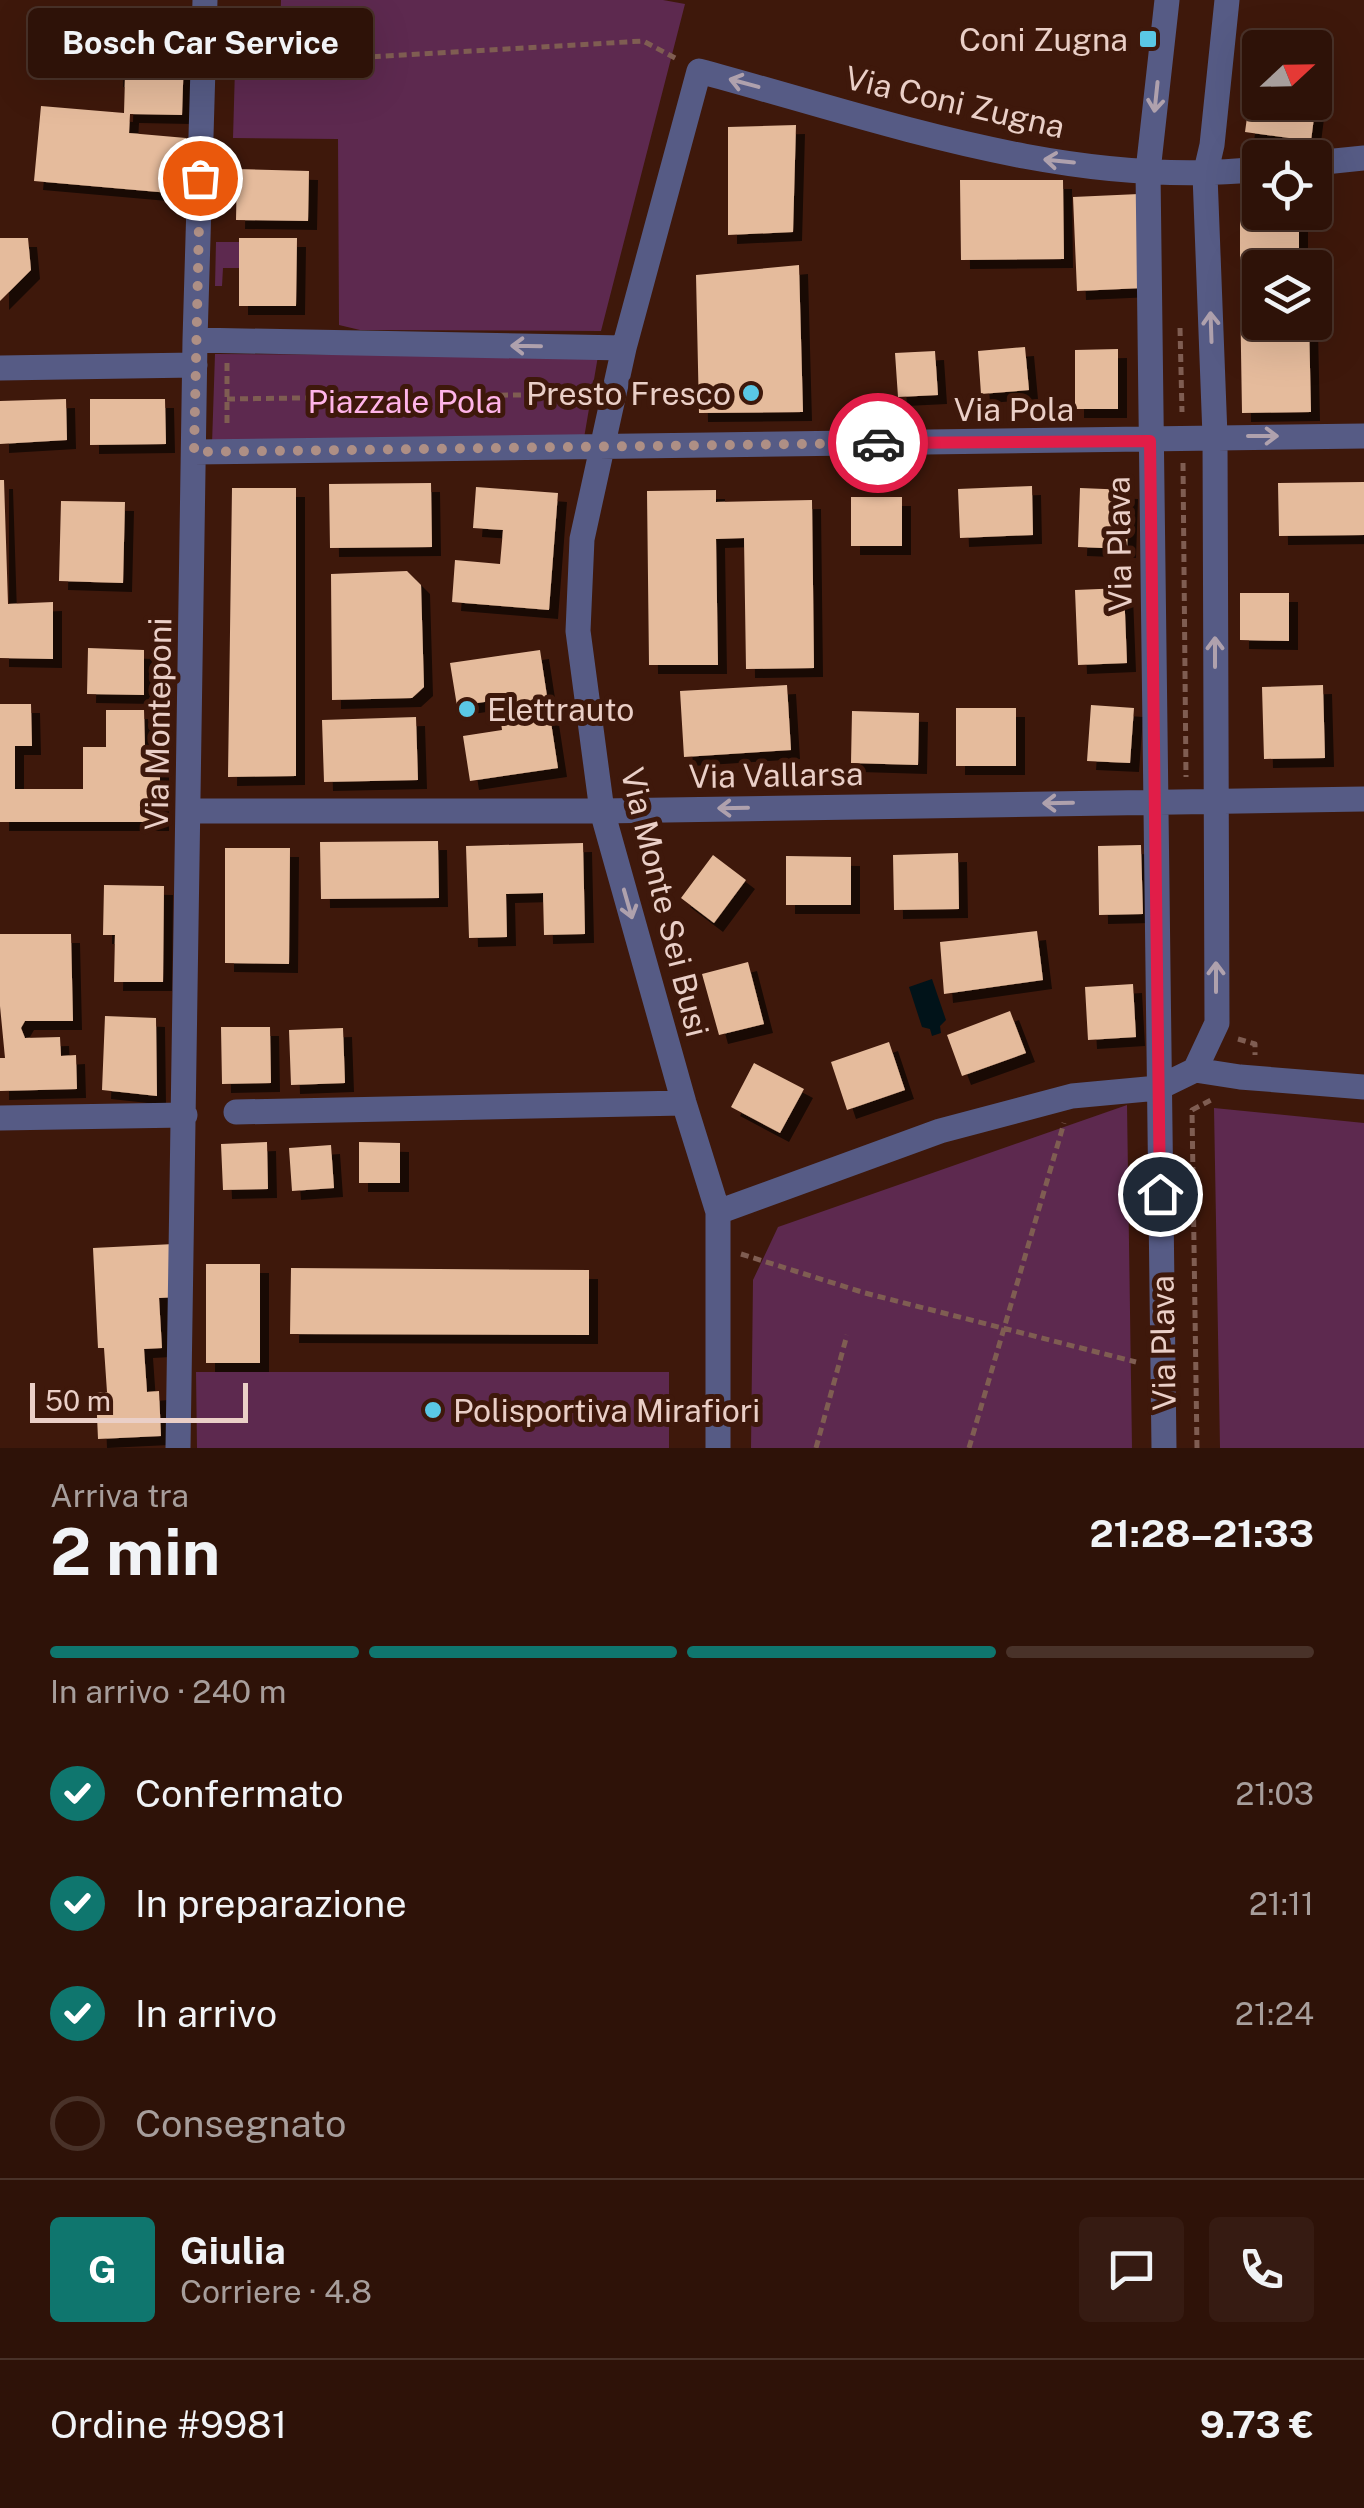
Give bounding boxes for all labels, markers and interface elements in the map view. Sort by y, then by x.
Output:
callout: Bosch Car Service [28,8,372,78]
place label: Coni Zugna [959,21,1128,58]
text: Bosch Car Service [62,24,339,61]
marker: Coni Zugna [1137,28,1159,50]
north arrow [1242,30,1332,120]
map controls [1242,30,1332,340]
street label: Via Coni Zugna [842,59,1068,145]
one-way arrow [728,73,760,92]
one-way arrow [1146,80,1165,113]
pin [158,136,243,221]
button: locate [1242,140,1332,230]
icon: bag [173,151,228,206]
one-way arrow [1043,151,1075,170]
button: layers [1242,250,1332,340]
one-way arrow [1201,312,1220,344]
one-way arrow [511,336,544,356]
place label: Presto Fresco [526,375,731,412]
marker: Presto Fresco [740,382,762,404]
park label: Piazzale Pola [308,383,502,420]
street label: Via Pola [954,391,1074,428]
courier [828,393,928,493]
icon: car [851,416,906,471]
one-way arrow [1246,426,1278,446]
street label: Via Plava [1099,476,1139,612]
street label: Via Monteponi [138,617,178,831]
one-way arrow [1206,637,1224,670]
place label: Elettrauto [487,691,634,728]
marker: Elettrauto [456,698,478,720]
street label: Via Vallarsa [688,755,864,795]
street label: Via Monte Sei Busi [614,764,716,1040]
one-way arrow [1043,794,1075,813]
one-way arrow [718,799,750,818]
one-way arrow [620,888,639,920]
one-way arrow [1207,962,1226,994]
pin [1118,1152,1203,1237]
icon: home [1133,1167,1188,1222]
street label: Via Plava [1143,1275,1183,1411]
scale bar [30,1378,248,1422]
text: 50 m [45,1384,111,1417]
place label: Polisportiva Mirafiori [453,1392,760,1429]
marker: Polisportiva Mirafiori [422,1399,444,1421]
text: Arriva tra [50,1477,189,1514]
text: 21:28–21:33 [1089,1511,1314,1556]
text: 2 min [50,1513,220,1590]
text: In arrivo · 240 m [50,1673,287,1710]
icon: check [50,1766,105,1821]
text: Confermato [135,1771,344,1816]
text: 21:03 [1235,1775,1314,1812]
icon: check [50,1876,105,1931]
text: In preparazione [135,1881,407,1926]
text: 21:11 [1249,1885,1314,1922]
icon: check [50,1986,105,2041]
text: In arrivo [135,1991,277,2036]
text: 21:24 [1235,1995,1314,2032]
text: Consegnato [135,2101,346,2146]
button: chat [1079,2217,1184,2322]
button: phone [1209,2217,1314,2322]
text: Giulia [180,2228,286,2273]
text: G [88,2247,117,2292]
text: Corriere · 4.8 [180,2273,372,2310]
text: Ordine #9981 [50,2402,287,2447]
text: 9.73 € [1200,2402,1314,2447]

